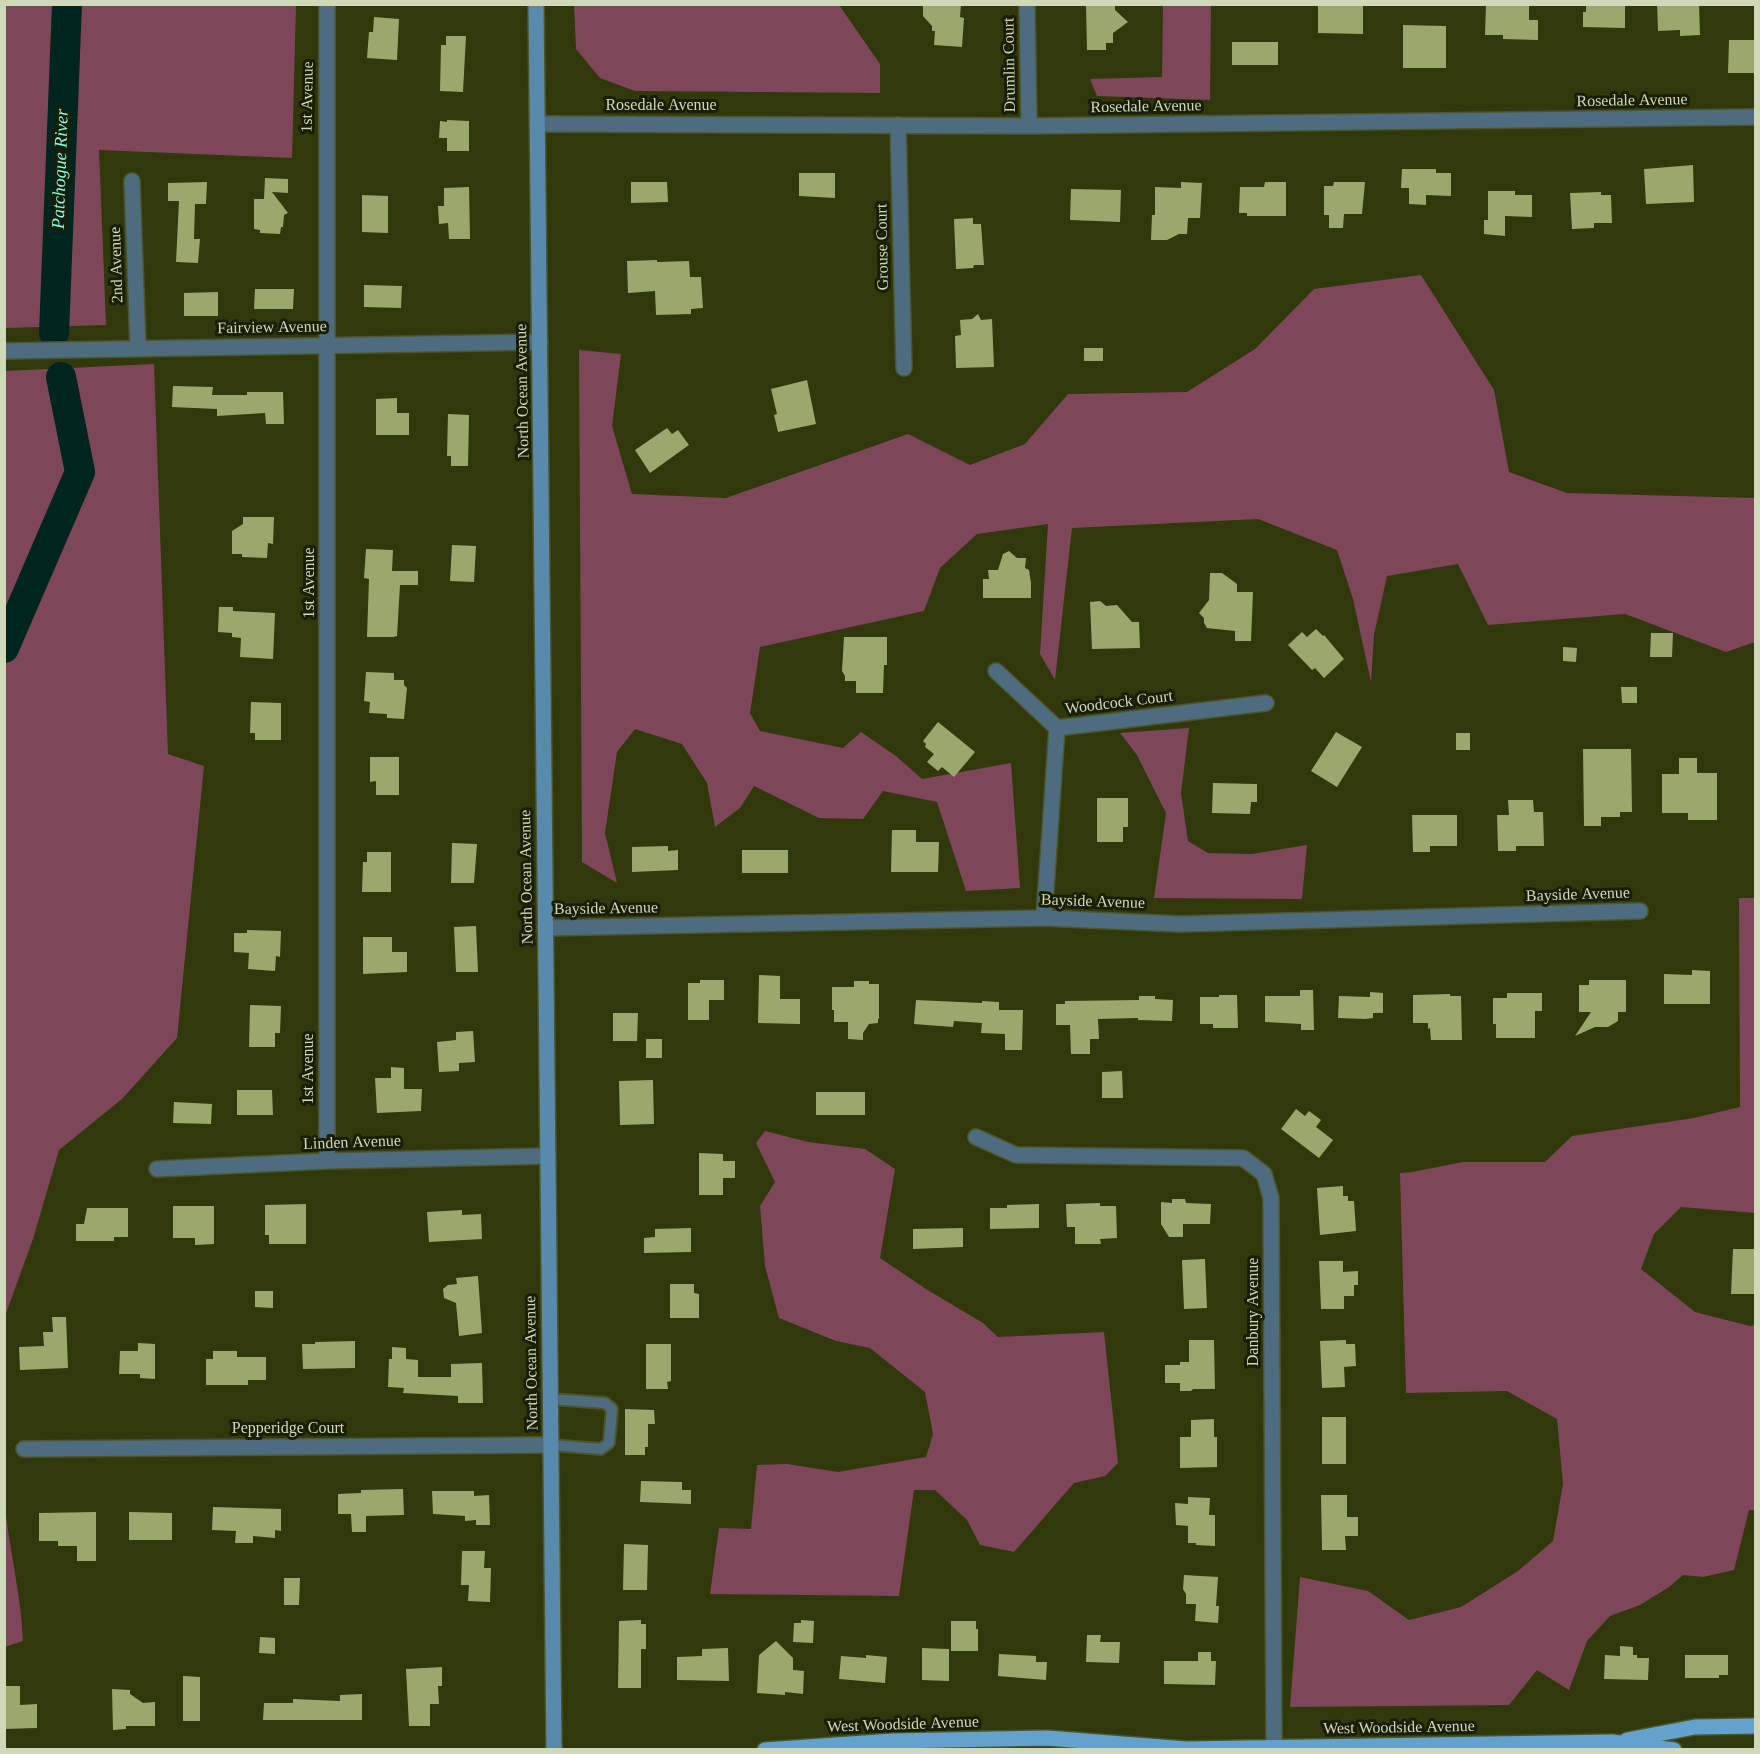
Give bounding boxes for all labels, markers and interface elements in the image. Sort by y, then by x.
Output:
street label: Drumlin Court [1000,18,1020,112]
street label: 1st Avenue [298,61,318,133]
street label: Rosedale Avenue [1576,90,1688,112]
street label: Rosedale Avenue [605,96,717,116]
street label: Rosedale Avenue [1090,96,1202,118]
water label: Patchogue River [48,108,74,230]
street label: Grouse Court [873,204,893,290]
street label: 2nd Avenue [106,226,128,304]
street label: Fairview Avenue [217,317,327,339]
street label: North Ocean Avenue [512,323,534,459]
street label: 1st Avenue [300,547,320,619]
street label: Woodcock Court [1064,687,1174,719]
street label: North Ocean Avenue [516,809,538,945]
street label: Bayside Avenue [1526,884,1630,906]
street label: Bayside Avenue [1041,891,1145,913]
street label: Bayside Avenue [554,898,658,920]
street label: 1st Avenue [299,1033,319,1105]
street label: Linden Avenue [303,1132,401,1154]
street label: Danbury Avenue [1244,1258,1264,1366]
street label: North Ocean Avenue [521,1295,543,1431]
street label: Pepperidge Court [232,1419,344,1439]
street label: West Woodside Avenue [827,1713,979,1737]
street label: West Woodside Avenue [1323,1717,1475,1739]

